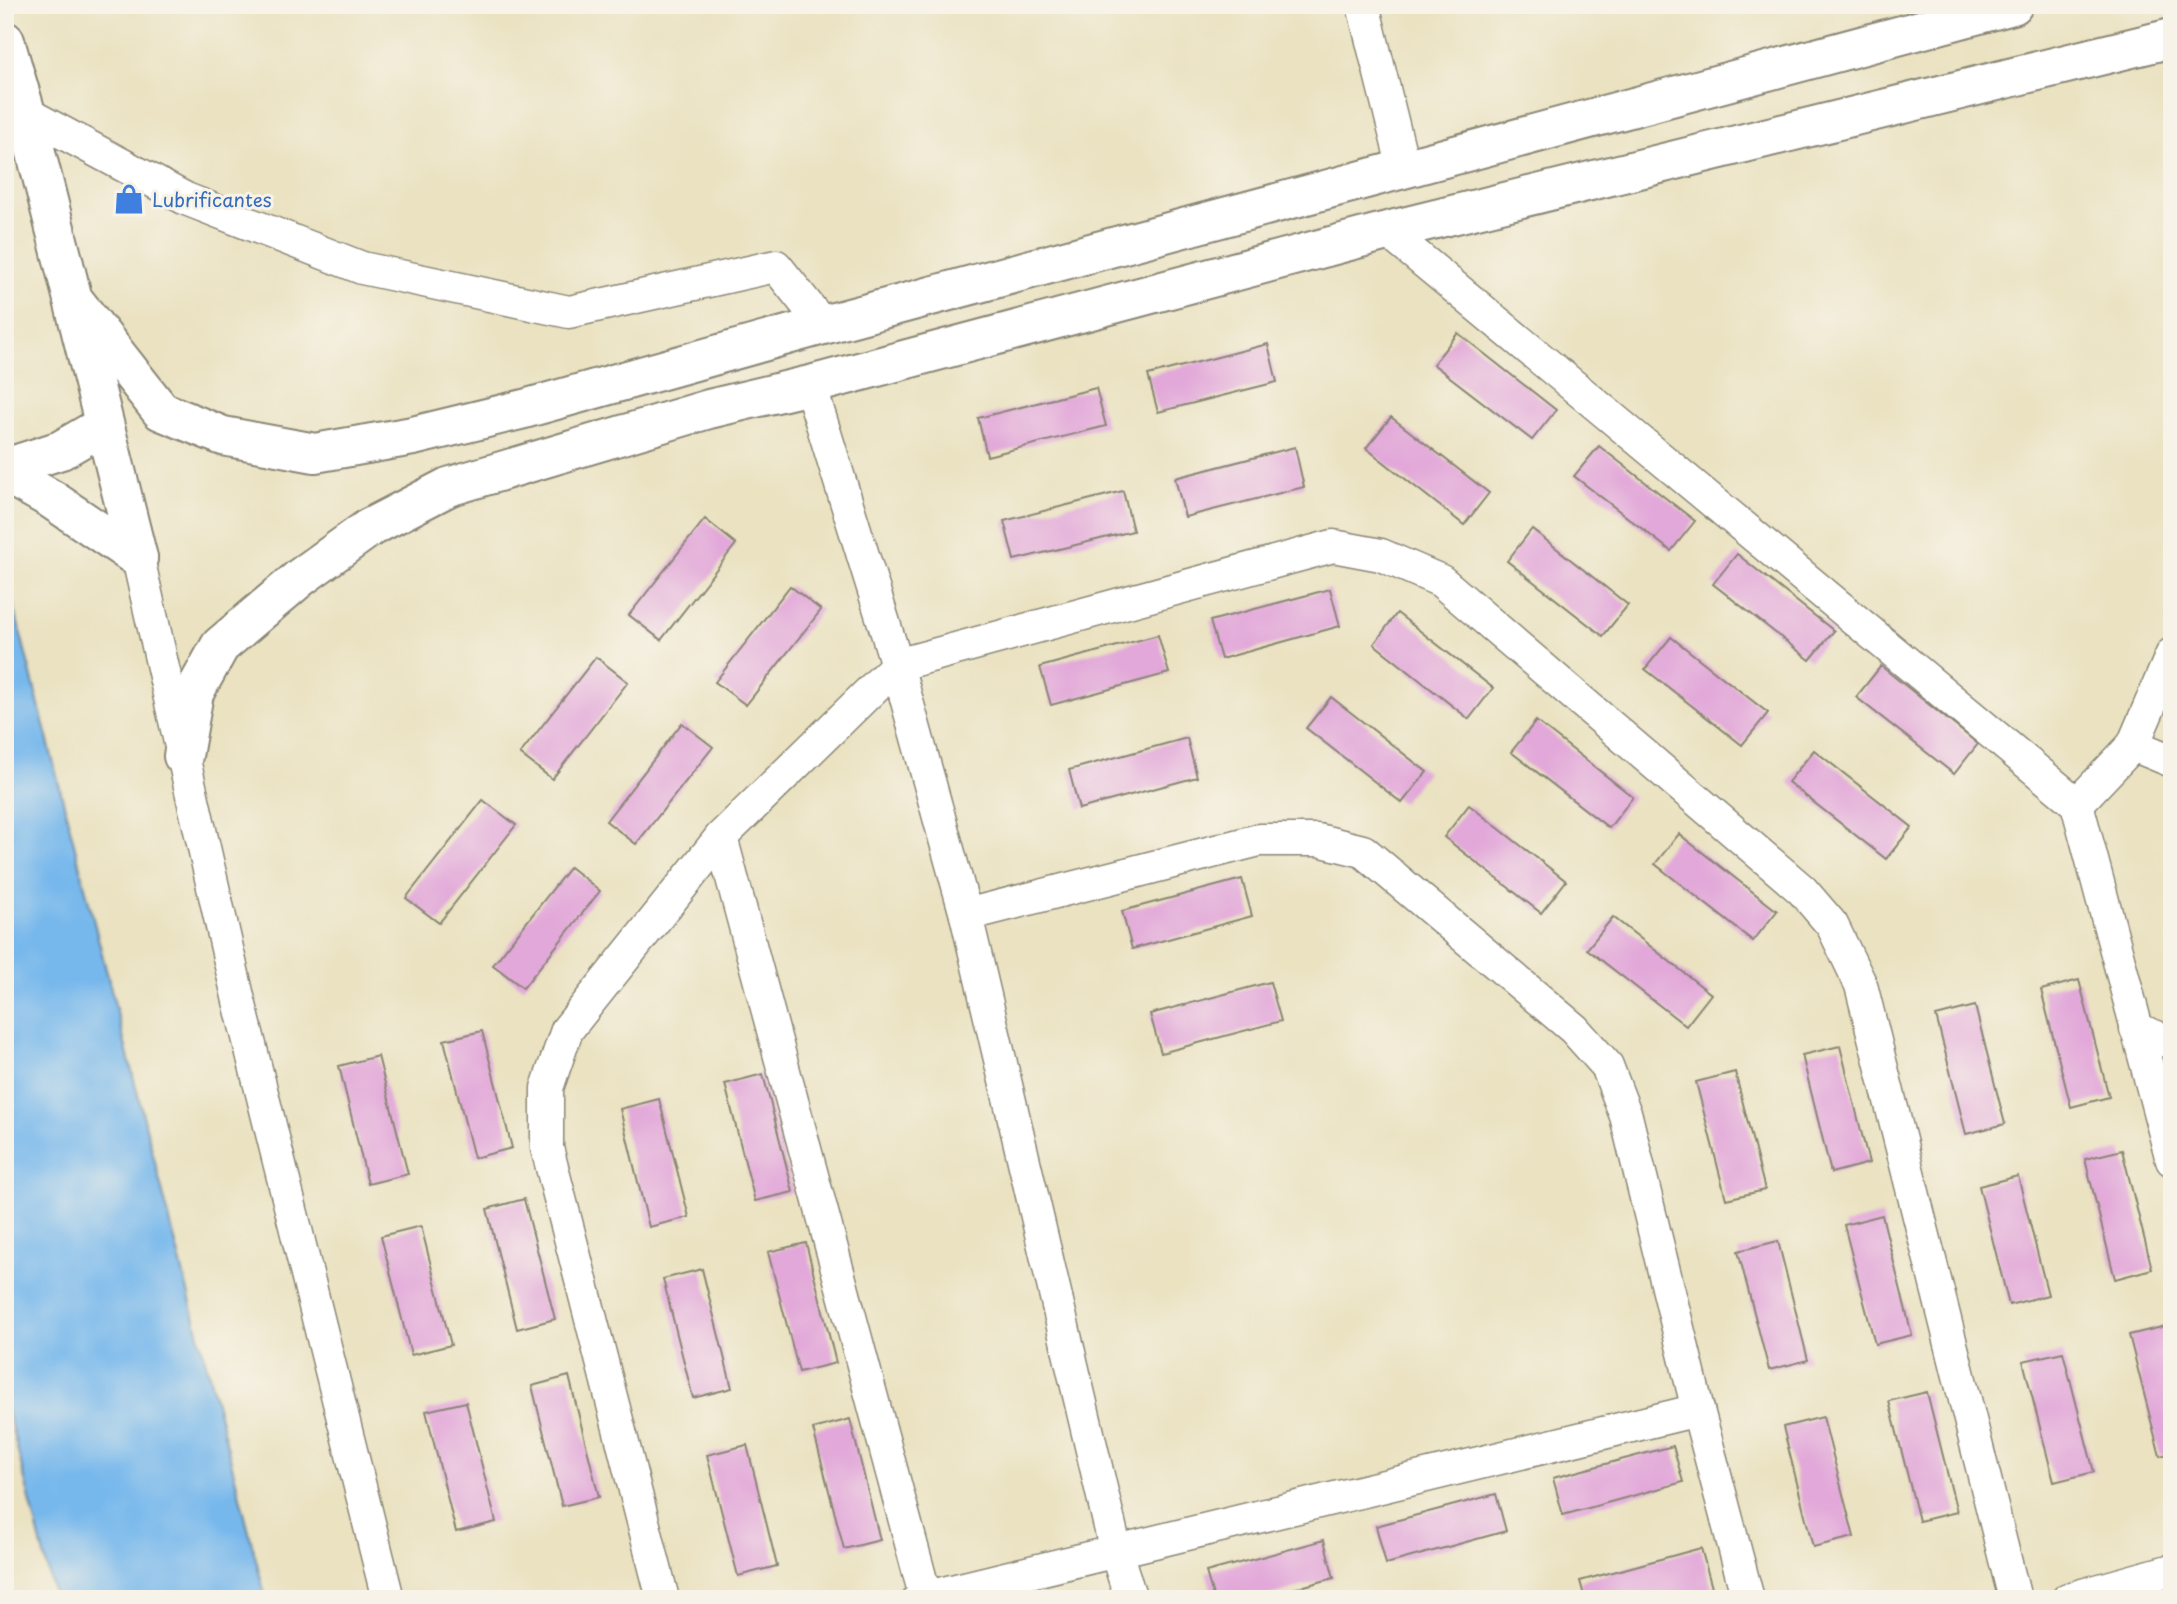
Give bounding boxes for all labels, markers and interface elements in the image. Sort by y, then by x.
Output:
shop icon: Lubrificantes [112,182,146,216]
place label: Lubrificantes [152,185,272,213]

